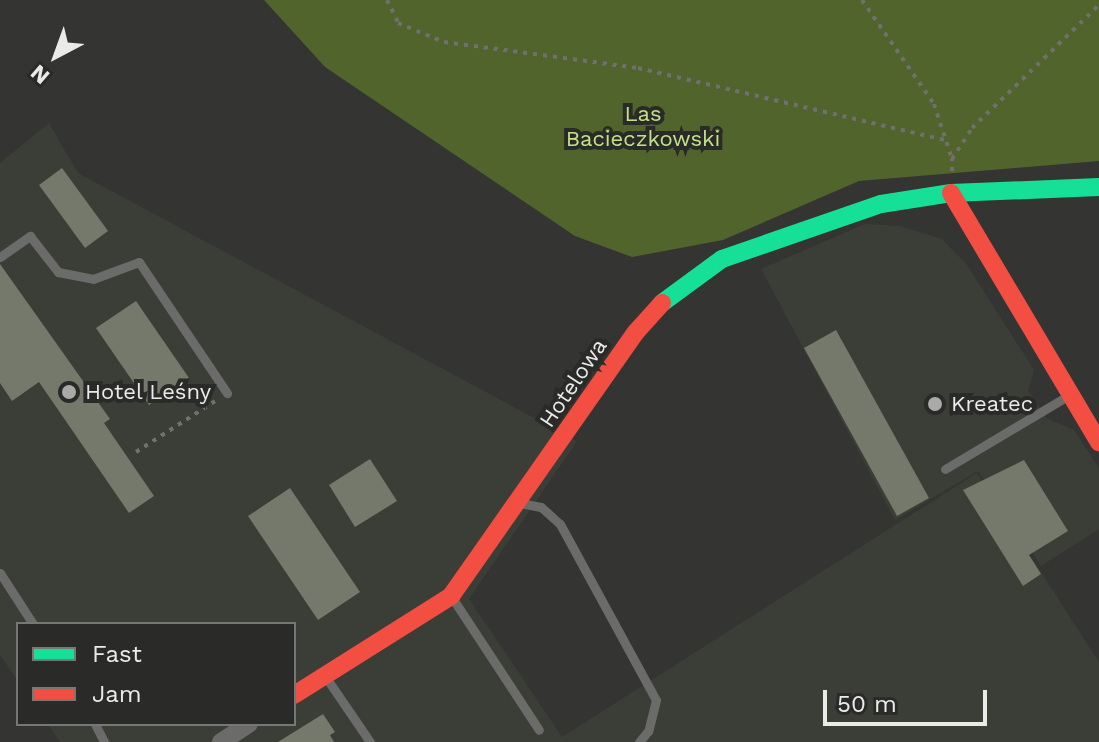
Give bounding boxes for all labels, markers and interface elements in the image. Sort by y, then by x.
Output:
north arrow [16,16,96,96]
text: N [26,60,54,89]
park label: Las Bacieczkowski [566,100,720,152]
street label: Hotelowa [534,334,612,432]
place label: Hotel Leśny [85,379,212,405]
marker: Hotel Leśny [60,383,78,401]
place label: Kreatec [951,391,1033,417]
marker: Kreatec [926,395,944,413]
legend [16,622,296,726]
text: Fast [92,640,142,668]
scale bar [827,674,991,724]
text: Jam [92,680,142,708]
text: 50 m [837,690,897,718]

